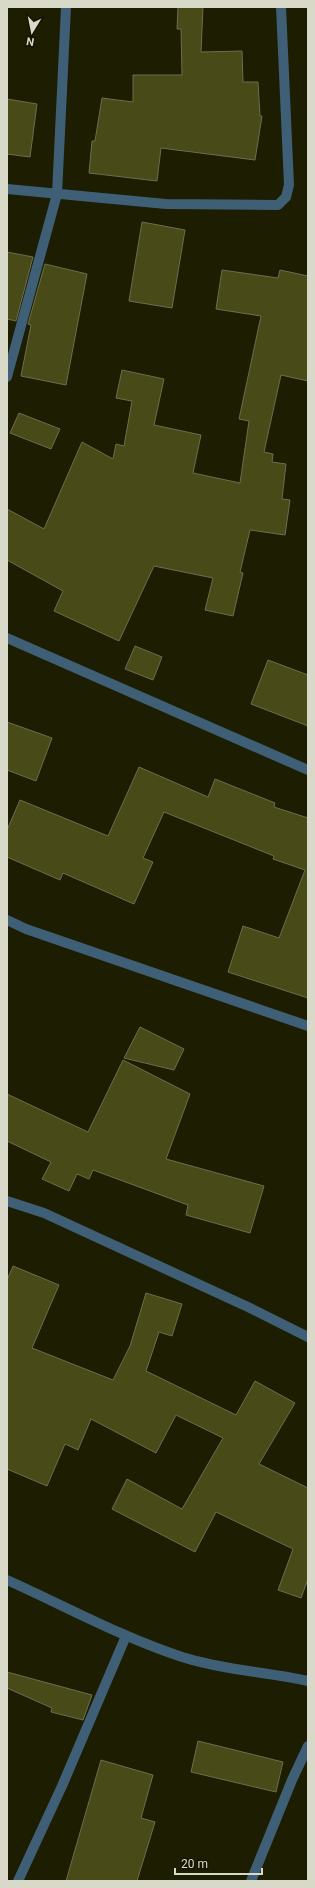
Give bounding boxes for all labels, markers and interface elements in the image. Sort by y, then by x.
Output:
north arrow [12,12,52,52]
text: N [25,34,35,48]
scale bar [175,1850,262,1876]
text: 20 m [181,1857,208,1871]

